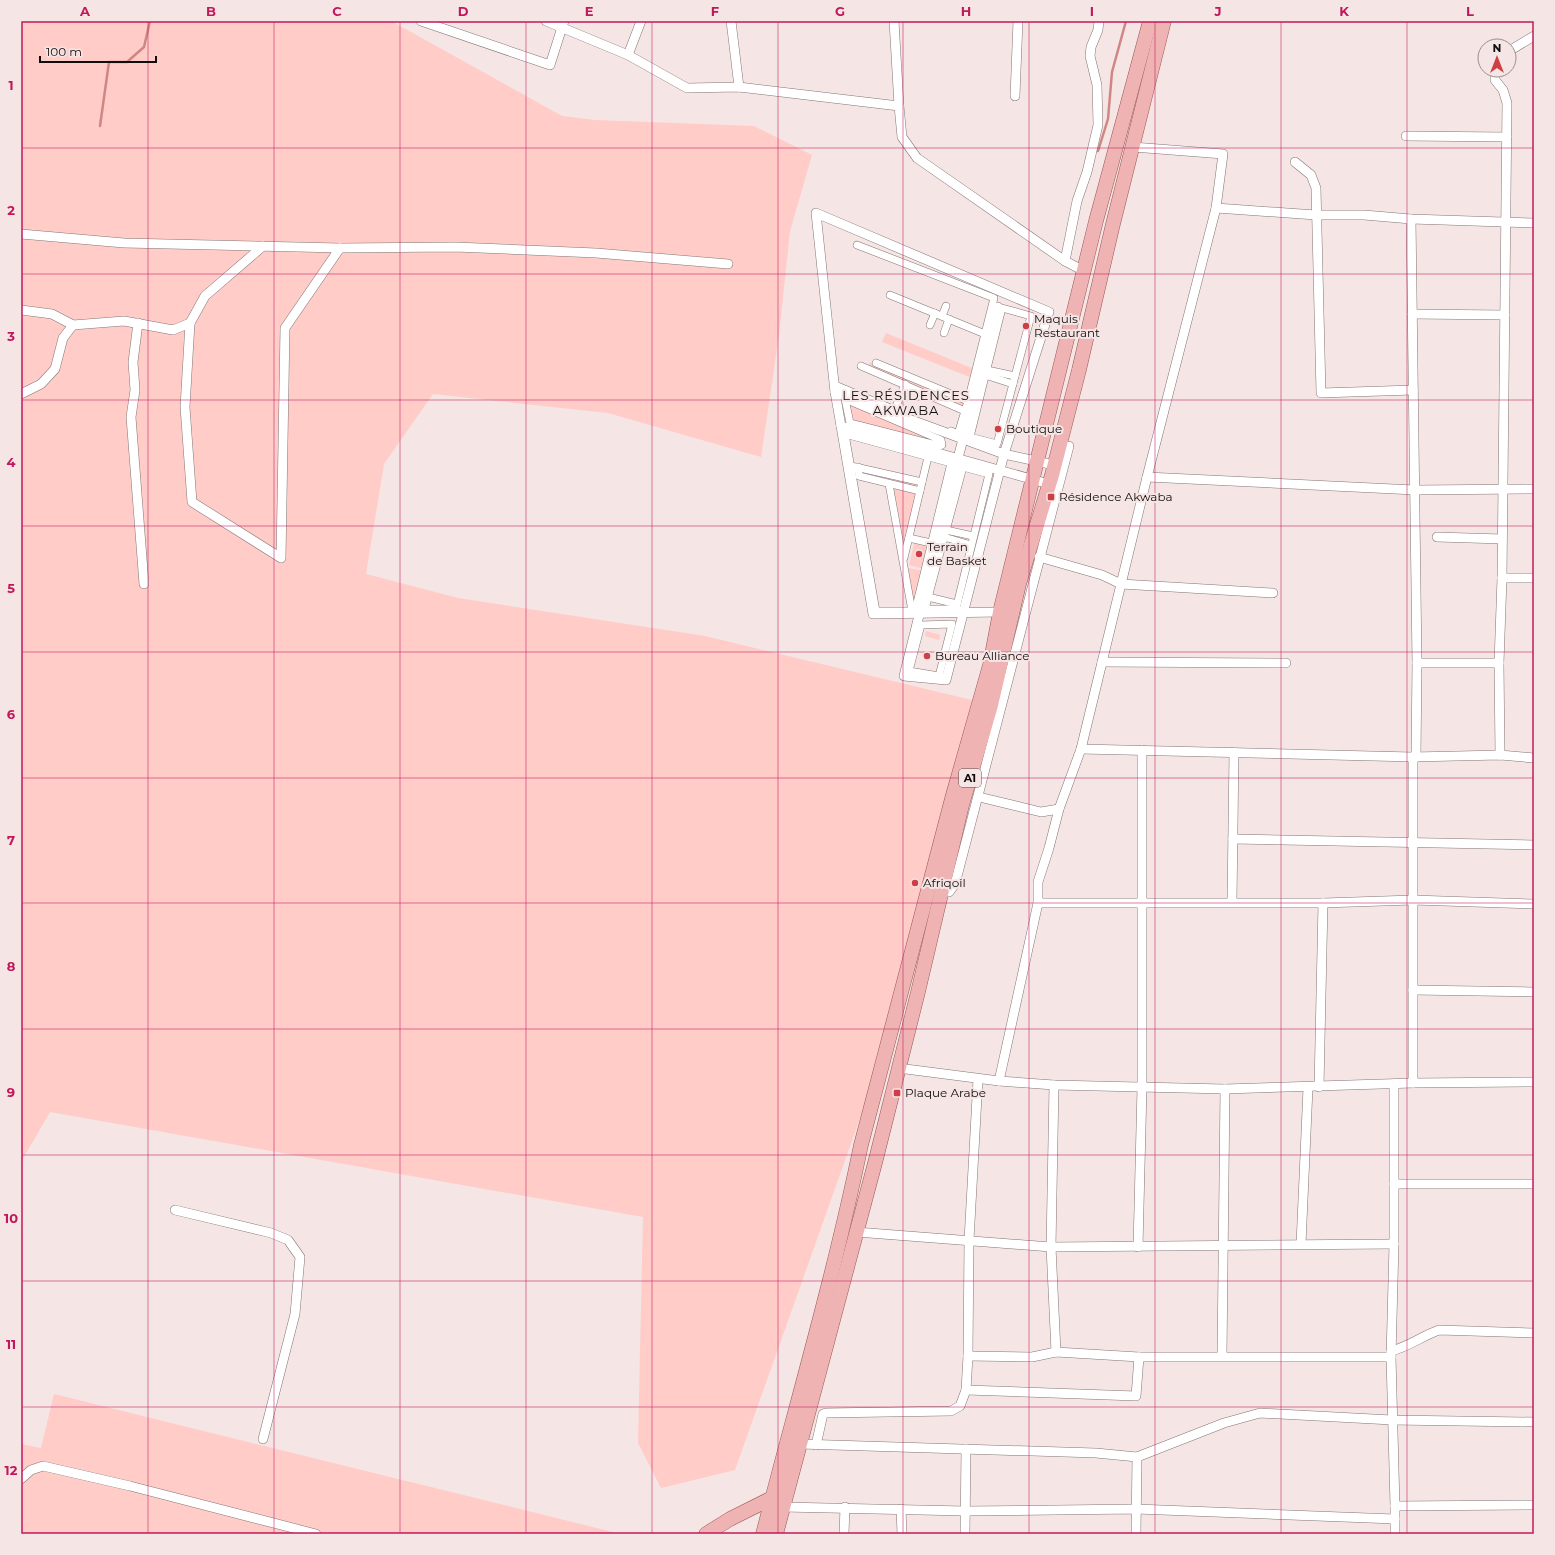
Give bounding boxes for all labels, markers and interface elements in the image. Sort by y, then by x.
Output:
text: A [79,3,91,19]
text: B [206,3,216,19]
text: C [332,3,342,19]
text: D [458,3,469,19]
text: E [585,3,594,19]
text: F [711,3,719,19]
text: G [835,3,845,19]
text: H [961,3,971,19]
text: I [1090,3,1094,19]
text: J [1213,3,1222,19]
text: K [1339,3,1349,19]
text: L [1466,3,1474,19]
scale bar [40,38,156,64]
north arrow [1477,38,1517,78]
text: N [1493,41,1501,55]
text: 100 m [46,44,82,59]
text: 1 [8,77,14,93]
text: 2 [7,202,15,218]
place label: Maquis Restaurant [1034,311,1100,340]
marker: Maquis Restaurant [1021,321,1031,331]
text: 3 [6,328,15,344]
district label: LES RÉSIDENCES AKWABA [842,387,970,418]
place label: Boutique [1006,421,1062,436]
marker: Boutique [993,424,1003,434]
text: 4 [7,454,16,470]
place label: Résidence Akwaba [1059,489,1173,504]
marker: Résidence Akwaba [1046,492,1056,502]
place label: Terrain de Basket [927,539,987,568]
marker: Terrain de Basket [914,549,924,559]
text: 5 [7,580,15,596]
place label: Bureau Alliance [935,648,1030,663]
marker: Bureau Alliance [922,651,932,661]
text: 6 [7,706,16,722]
road number: A1 [959,769,981,787]
text: 7 [7,832,15,848]
place label: Afriqoil [923,875,966,890]
marker: Afriqoil [910,878,920,888]
text: 8 [7,958,16,974]
text: 9 [7,1084,15,1100]
place label: Plaque Arabe [905,1085,986,1100]
marker: Plaque Arabe [892,1088,902,1098]
text: 10 [4,1210,18,1226]
text: 11 [6,1336,16,1352]
text: 12 [5,1462,18,1478]

